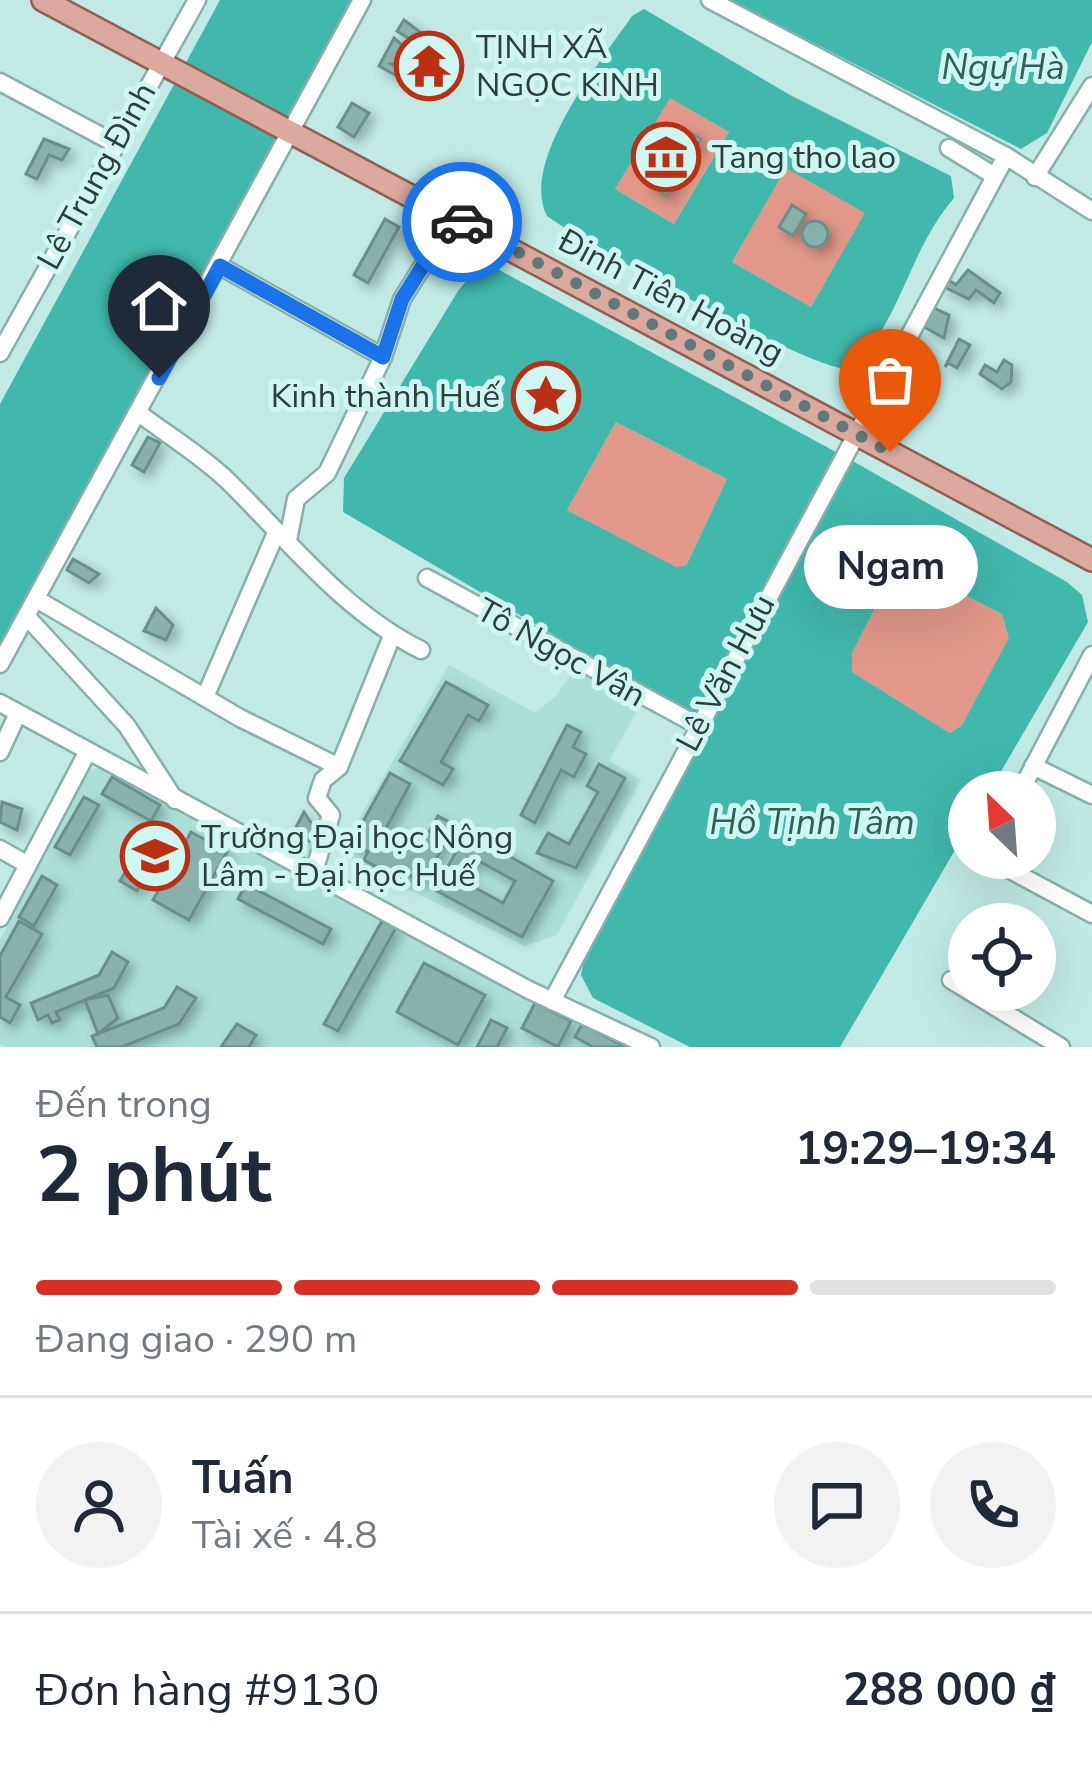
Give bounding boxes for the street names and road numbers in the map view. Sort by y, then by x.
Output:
street label: Lê Trung Đình [27,74,167,278]
street label: Đinh Tiên Hoàng [549,218,792,375]
street label: Lê Văn Hưu [666,587,786,759]
street label: Tô Ngọc Vân [468,588,654,718]

